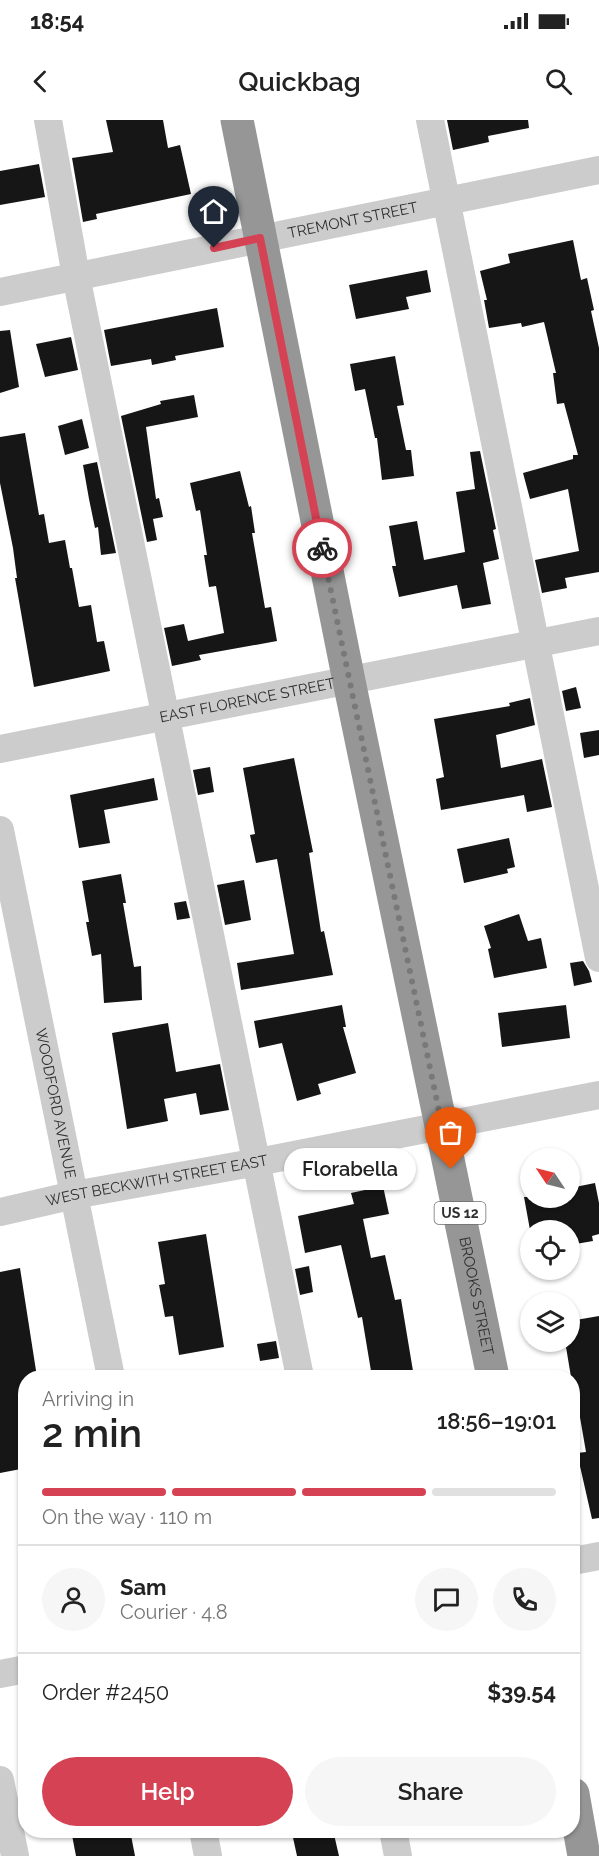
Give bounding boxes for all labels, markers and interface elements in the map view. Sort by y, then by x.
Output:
text: 18:54 [30,8,84,34]
icon: back [24,65,57,98]
icon: search [542,65,575,98]
text: Quickbag [238,66,361,97]
pin [188,186,239,248]
icon: home [197,195,230,228]
street label: TREMONT STREET [286,198,419,242]
courier [292,518,352,578]
icon: bike [306,532,339,565]
street label: EAST FLORENCE STREET [158,674,337,726]
street label: WOODFORD AVENUE [31,1027,80,1180]
pin [425,1107,476,1169]
icon: bag [434,1116,467,1149]
callout: Florabella [283,1148,415,1190]
north arrow [520,1148,580,1208]
map controls [520,1148,580,1352]
street label: WEST BECKWITH STREET EAST [44,1151,269,1210]
text: Florabella [302,1157,398,1181]
road number: US 12 [434,1202,486,1224]
button: locate [520,1220,580,1280]
street label: BROOKS STREET [455,1235,497,1357]
button: layers [520,1292,580,1352]
text: Arriving in [42,1387,134,1411]
text: 18:56–19:01 [437,1408,556,1434]
text: 2 min [42,1410,142,1456]
text: On the way · 110 m [42,1505,212,1529]
button: person [42,1568,105,1631]
button: chat [415,1568,478,1631]
button: phone [493,1568,556,1631]
text: Sam [120,1574,167,1600]
text: Courier · 4.8 [120,1600,228,1624]
text: Order #2450 [42,1679,169,1705]
text: $39.54 [487,1679,556,1705]
button: Help [42,1757,293,1826]
button: Share [305,1757,556,1826]

